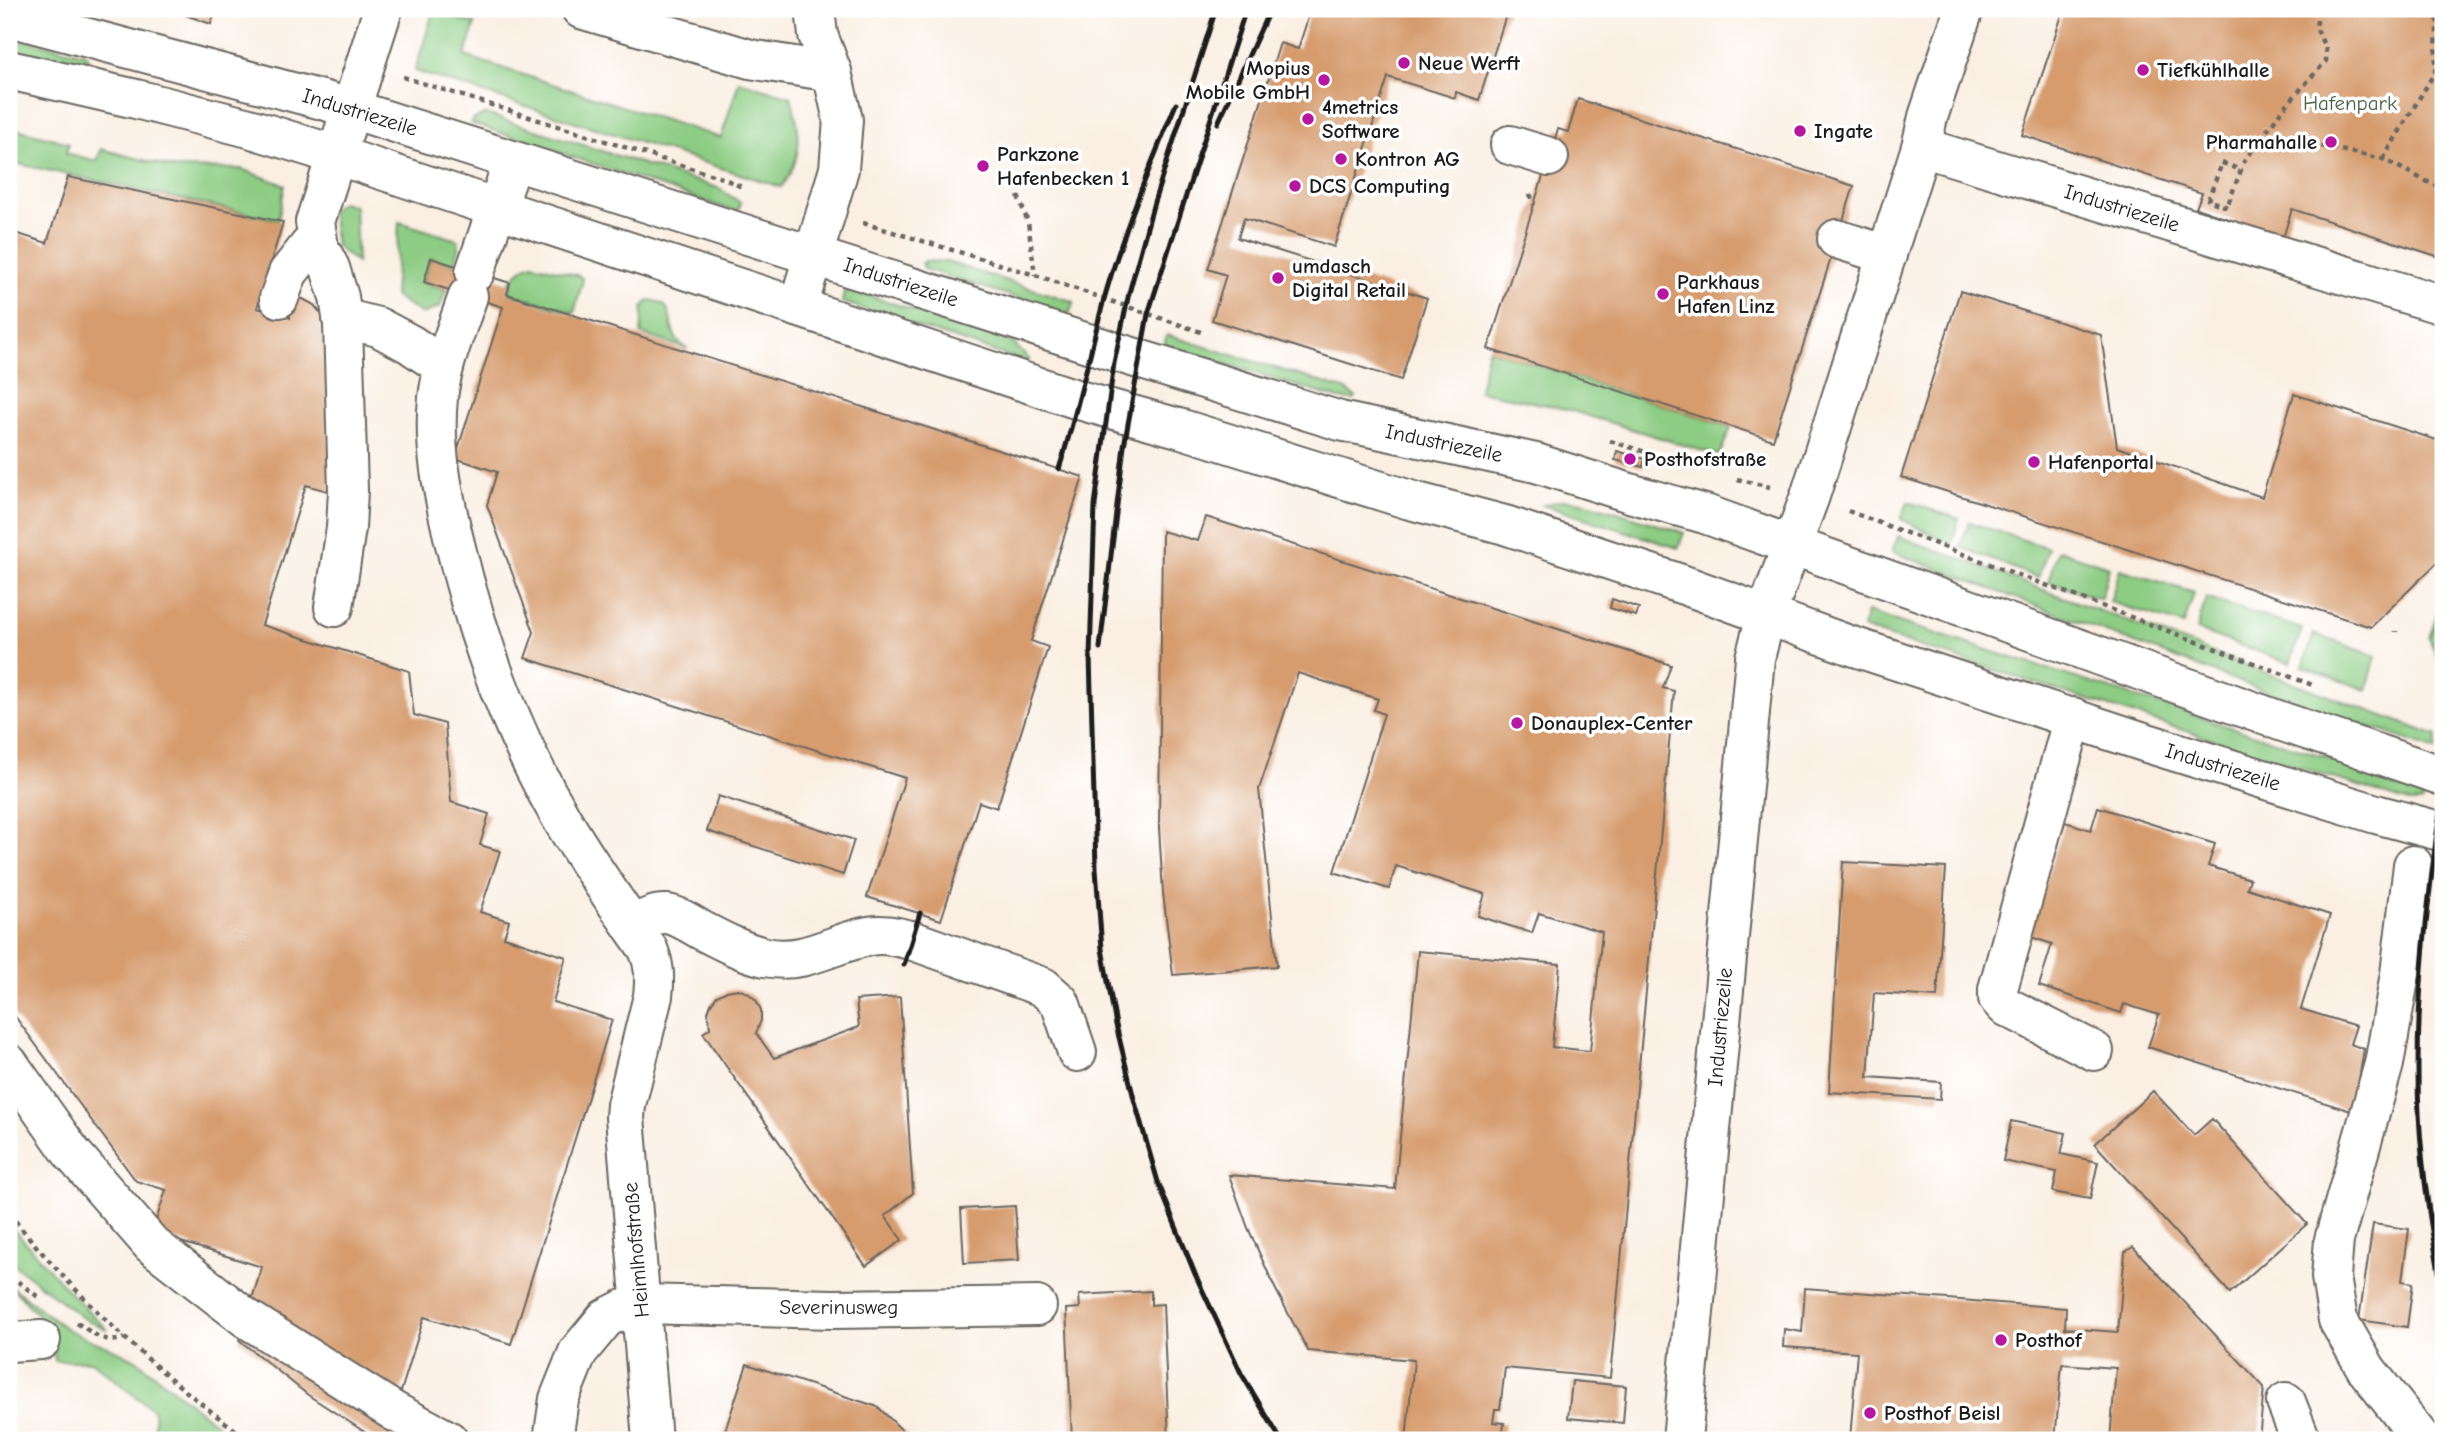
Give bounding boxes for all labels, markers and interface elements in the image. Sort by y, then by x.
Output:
place label: Neue Werft [1418,51,1521,75]
marker: Neue Werft [1396,55,1412,71]
place label: Mopius Mobile GmbH [1186,56,1310,104]
place label: Tiefkühlhalle [2157,58,2269,82]
marker: Tiefkühlhalle [2135,62,2151,78]
marker: Mopius Mobile GmbH [1316,72,1332,88]
street label: Industriezeile [300,83,420,141]
park label: Hafenpark [2303,91,2397,115]
place label: 4metrics Software [1322,95,1400,143]
marker: 4metrics Software [1300,111,1316,127]
place label: Ingate [1814,119,1873,143]
marker: Ingate [1792,123,1808,139]
place label: Pharmahalle [2206,130,2317,154]
marker: Pharmahalle [2323,134,2339,150]
place label: Parkzone Hafenbecken 1 [997,142,1129,190]
place label: Kontron AG [1355,147,1460,171]
marker: Kontron AG [1333,151,1349,167]
marker: Parkzone Hafenbecken 1 [975,158,991,174]
place label: DCS Computing [1309,174,1451,198]
marker: DCS Computing [1287,178,1303,194]
street label: Industriezeile [2062,179,2182,237]
street label: Industriezeile [841,252,961,312]
place label: umdasch Digital Retail [1292,254,1406,302]
marker: umdasch Digital Retail [1270,270,1286,286]
place label: Parkhaus Hafen Linz [1677,270,1774,318]
marker: Parkhaus Hafen Linz [1655,286,1671,302]
street label: Industriezeile [1383,419,1505,467]
place label: Posthofstraße [1644,447,1766,471]
place label: Hafenportal [2048,450,2154,474]
marker: Posthofstraße [1622,451,1638,467]
marker: Hafenportal [2026,454,2042,470]
place label: Donauplex-Center [1531,711,1693,735]
marker: Donauplex-Center [1509,715,1525,731]
street label: Industriezeile [2163,738,2283,796]
street label: Industriezeile [1703,967,1737,1087]
street label: Heimlhofstraße [618,1181,654,1319]
street label: Severinusweg [779,1295,899,1319]
place label: Posthof [2015,1328,2083,1352]
marker: Posthof [1993,1332,2009,1348]
place label: Posthof Beisl [1884,1401,2000,1425]
marker: Posthof Beisl [1862,1405,1878,1421]

